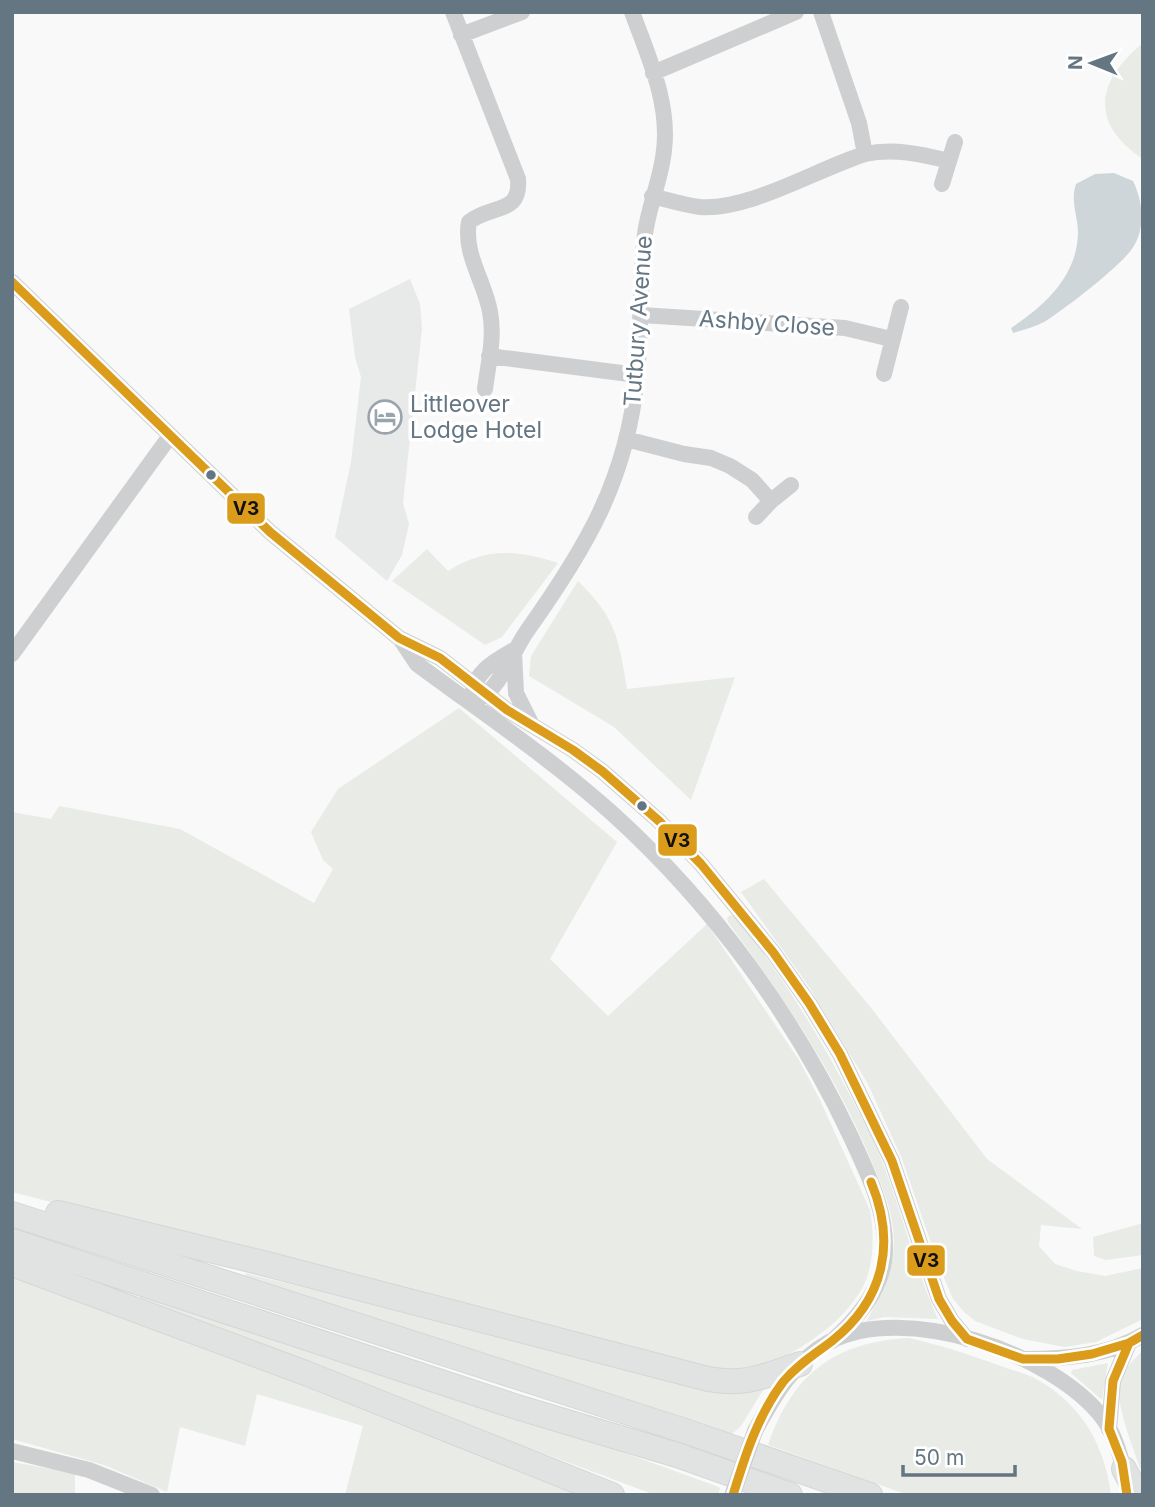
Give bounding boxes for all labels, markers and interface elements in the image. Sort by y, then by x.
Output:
north arrow [1057,28,1127,98]
text: N [1064,55,1087,70]
street label: Tutbury Avenue [618,235,658,407]
street label: Ashby Close [698,304,836,342]
place label: Littleover Lodge Hotel [410,390,542,444]
hotel icon: Littleover Lodge Hotel [366,398,404,436]
unlabelled marker [204,468,218,482]
line badge: V3 [226,492,266,525]
text: V3 [233,497,259,520]
unlabelled marker [635,799,649,813]
line badge: V3 [657,823,698,857]
text: V3 [664,829,690,852]
line badge: V3 [906,1244,946,1277]
text: V3 [913,1249,939,1272]
scale bar [903,1434,1015,1478]
text: 50 m [914,1445,964,1470]

